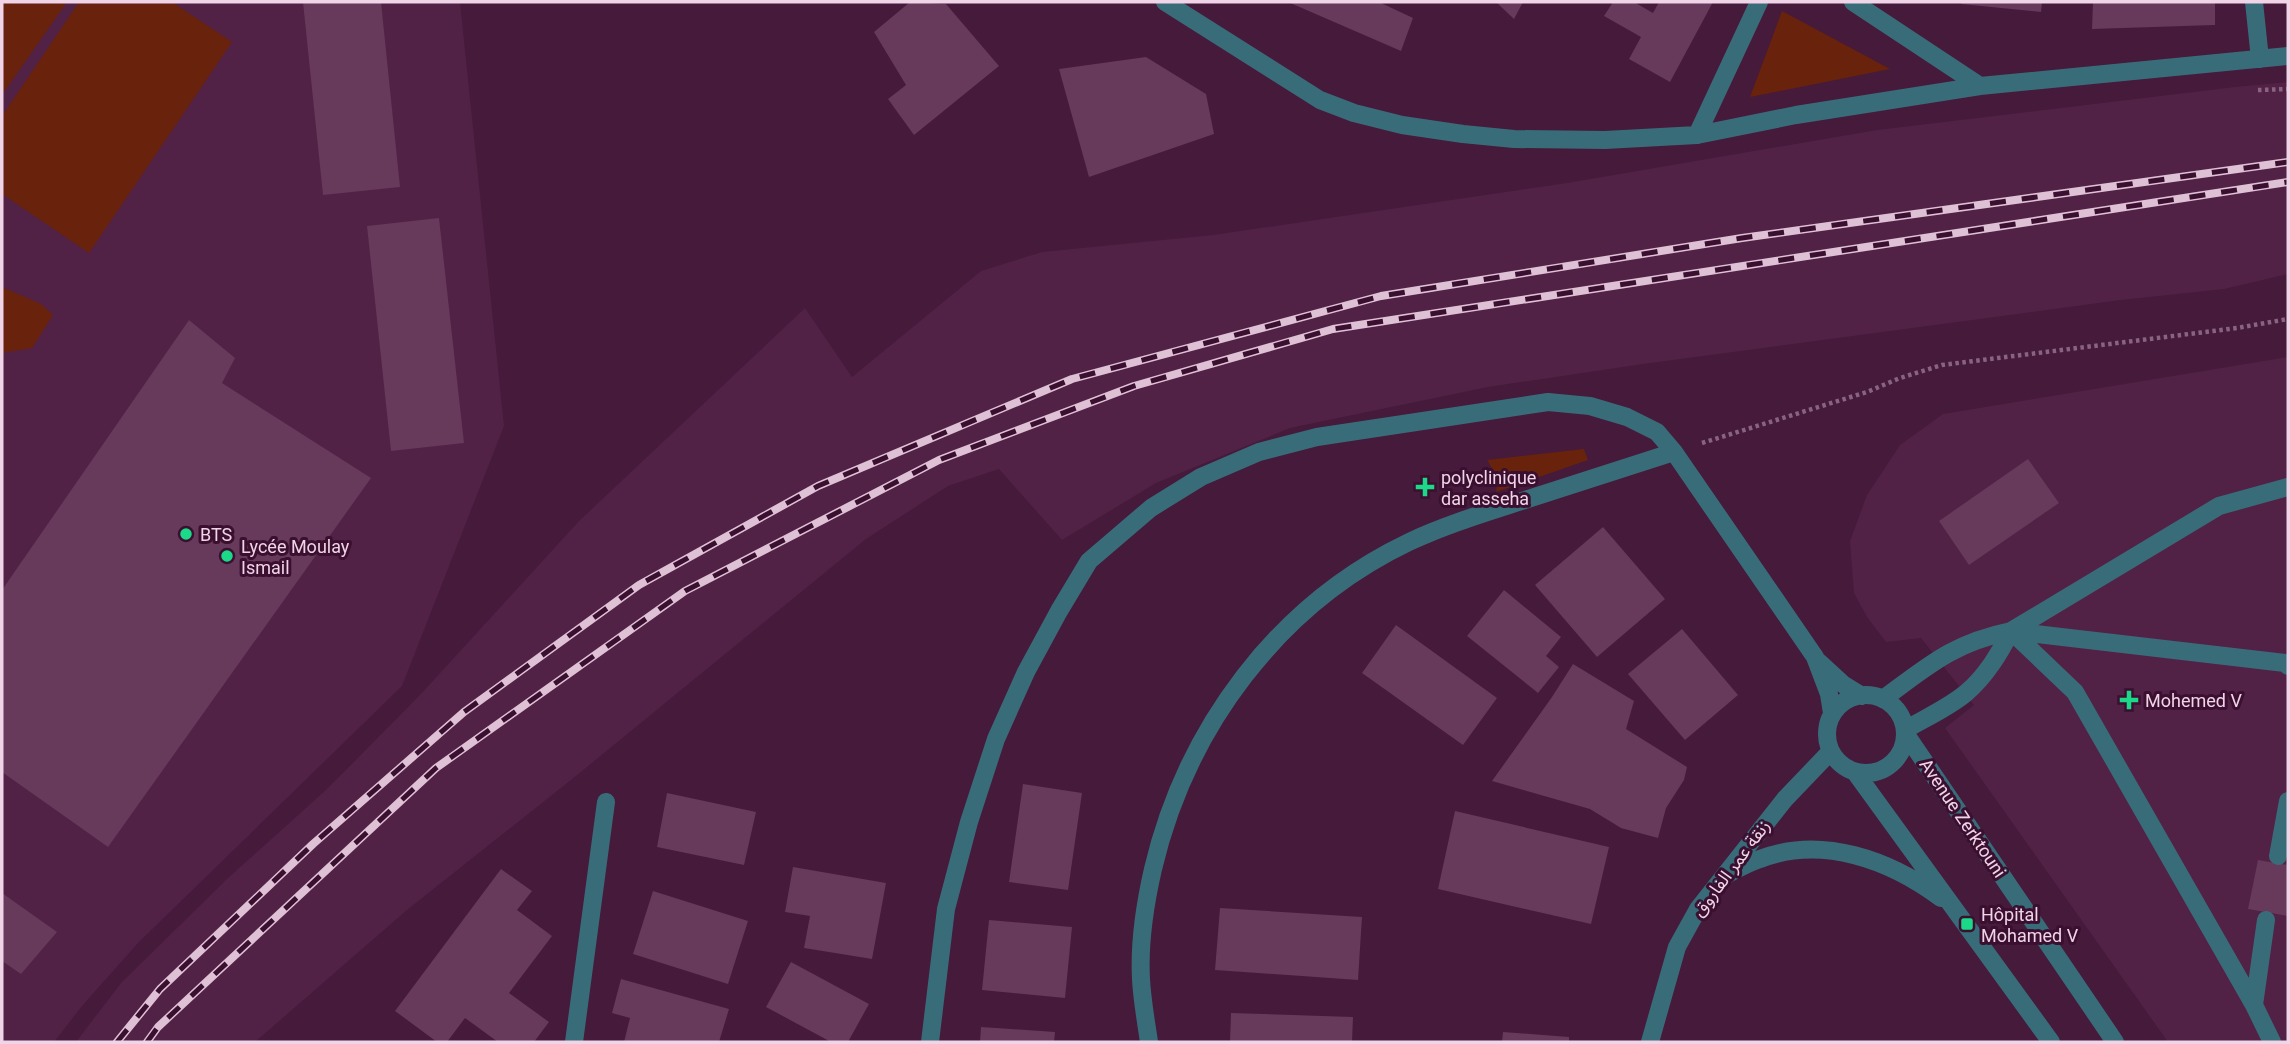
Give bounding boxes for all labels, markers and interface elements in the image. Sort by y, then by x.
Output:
place label: polyclinique dar asseha [1441,467,1536,509]
marker: polyclinique dar asseha [1415,477,1435,497]
place label: BTS [200,524,233,545]
marker: BTS [178,526,194,542]
place label: Lycée Moulay Ismail [241,536,350,578]
marker: Lycée Moulay Ismail [219,548,235,564]
marker: Mohemed V [2119,690,2139,710]
place label: Mohemed V [2145,690,2242,711]
street label: Avenue Zerktouni [1915,755,2011,881]
street label: زنقة عمر الفاروق [1688,815,1775,921]
place label: Hôpital Mohamed V [1981,904,2079,946]
marker: Hôpital Mohamed V [1959,916,1975,932]

